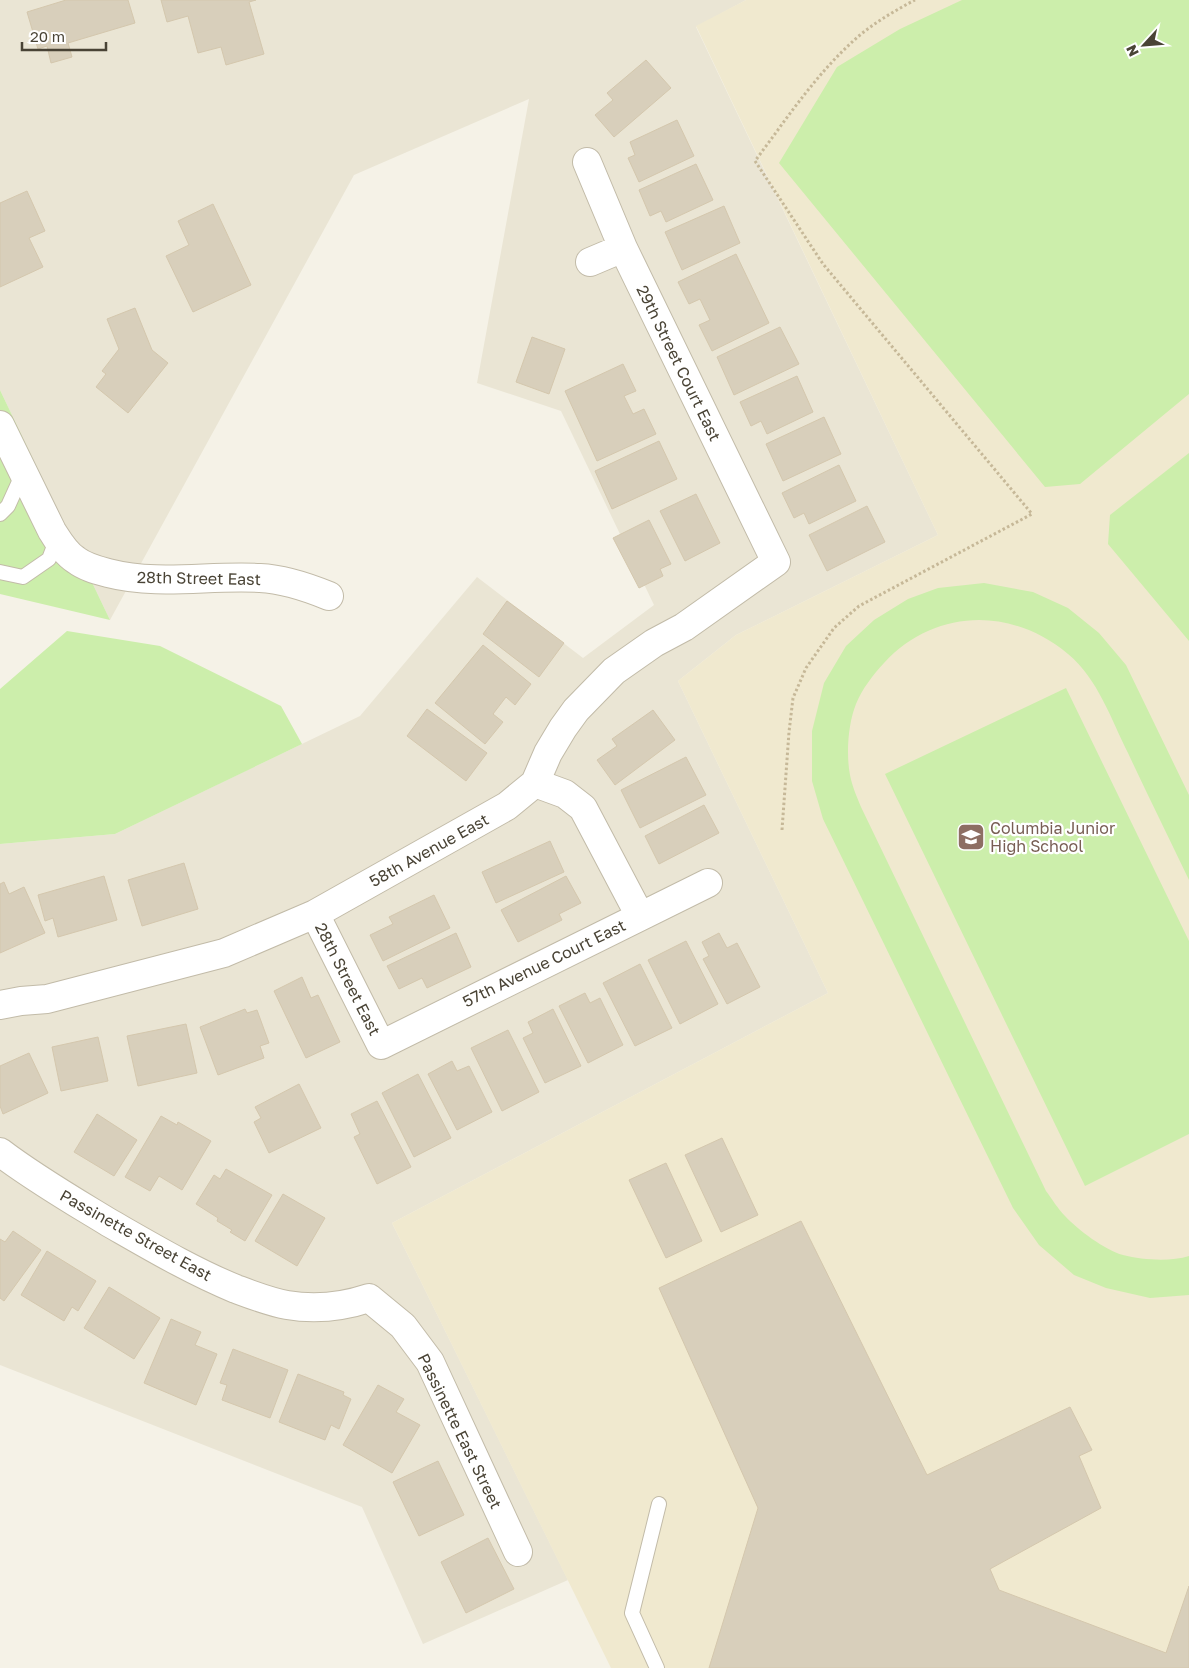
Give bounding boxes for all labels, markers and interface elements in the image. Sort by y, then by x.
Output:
scale bar [22,20,106,52]
north arrow [1119,20,1169,70]
text: 20 m [30,27,65,45]
text: N [1122,42,1142,59]
street label: 29th Street Court East [632,282,726,444]
street label: 28th Street East [137,567,261,589]
street label: 58th Avenue East [366,809,492,891]
place label: Columbia Junior High School [990,818,1115,856]
school or university icon: Columbia Junior High School [956,822,986,852]
street label: 57th Avenue Court East [459,915,629,1011]
street label: 28th Street East [311,919,385,1039]
street label: Passinette Street East [57,1185,215,1285]
street label: Passinette East Street [414,1350,506,1512]

